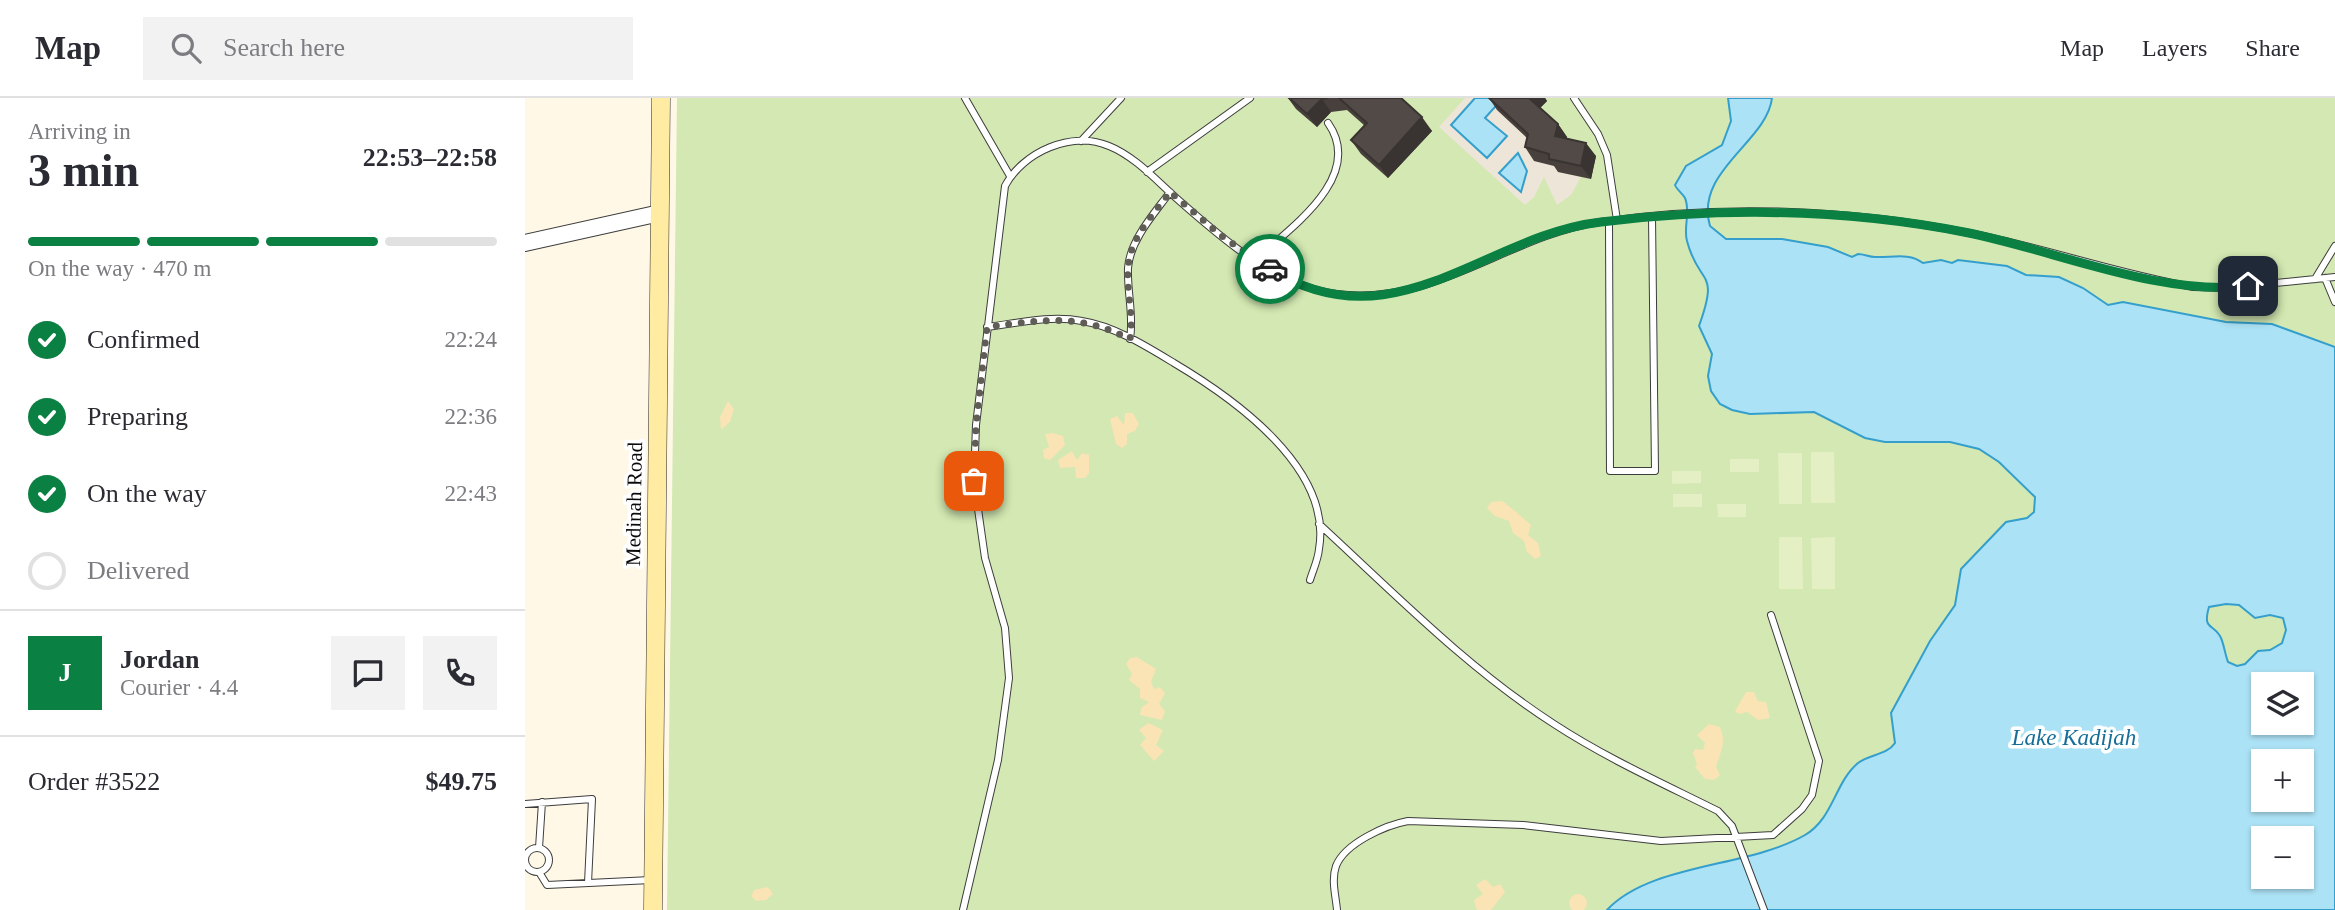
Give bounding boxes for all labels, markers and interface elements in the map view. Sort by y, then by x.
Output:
search box [143,17,633,80]
icon: search [167,29,205,67]
text: Map [35,30,101,66]
text: Search here [223,33,345,62]
text: Map [2060,35,2104,61]
text: Layers [2142,35,2207,61]
text: Share [2245,35,2300,61]
text: Arriving in [28,119,131,144]
text: 22:53–22:58 [363,143,497,172]
text: 3 min [28,145,139,196]
courier [1235,234,1305,304]
icon: car [1251,250,1289,288]
text: On the way · 470 m [28,256,211,281]
pin [2218,256,2278,316]
icon: home [2229,267,2267,305]
icon: check [28,321,66,359]
text: Confirmed [87,325,200,354]
text: 22:24 [445,327,497,352]
icon: check [28,398,66,436]
text: Preparing [87,402,188,431]
text: 22:36 [445,404,497,429]
street label: Medinah Road [621,441,647,566]
pin [944,451,1004,511]
icon: bag [955,462,993,500]
icon: check [28,475,66,513]
text: On the way [87,479,207,508]
text: 22:43 [445,481,497,506]
text: Delivered [87,556,190,585]
button: chat [331,636,405,710]
button: phone [423,636,497,710]
text: Jordan [120,645,199,674]
text: J [59,658,72,687]
map controls [2251,672,2314,889]
button: layers [2251,672,2314,735]
text: Courier · 4.4 [120,675,238,700]
water label: Lake Kadijah [2011,725,2136,750]
button: + [2251,749,2314,812]
text: Order #3522 [28,767,160,796]
text: $49.75 [426,767,497,796]
button: − [2251,826,2314,889]

